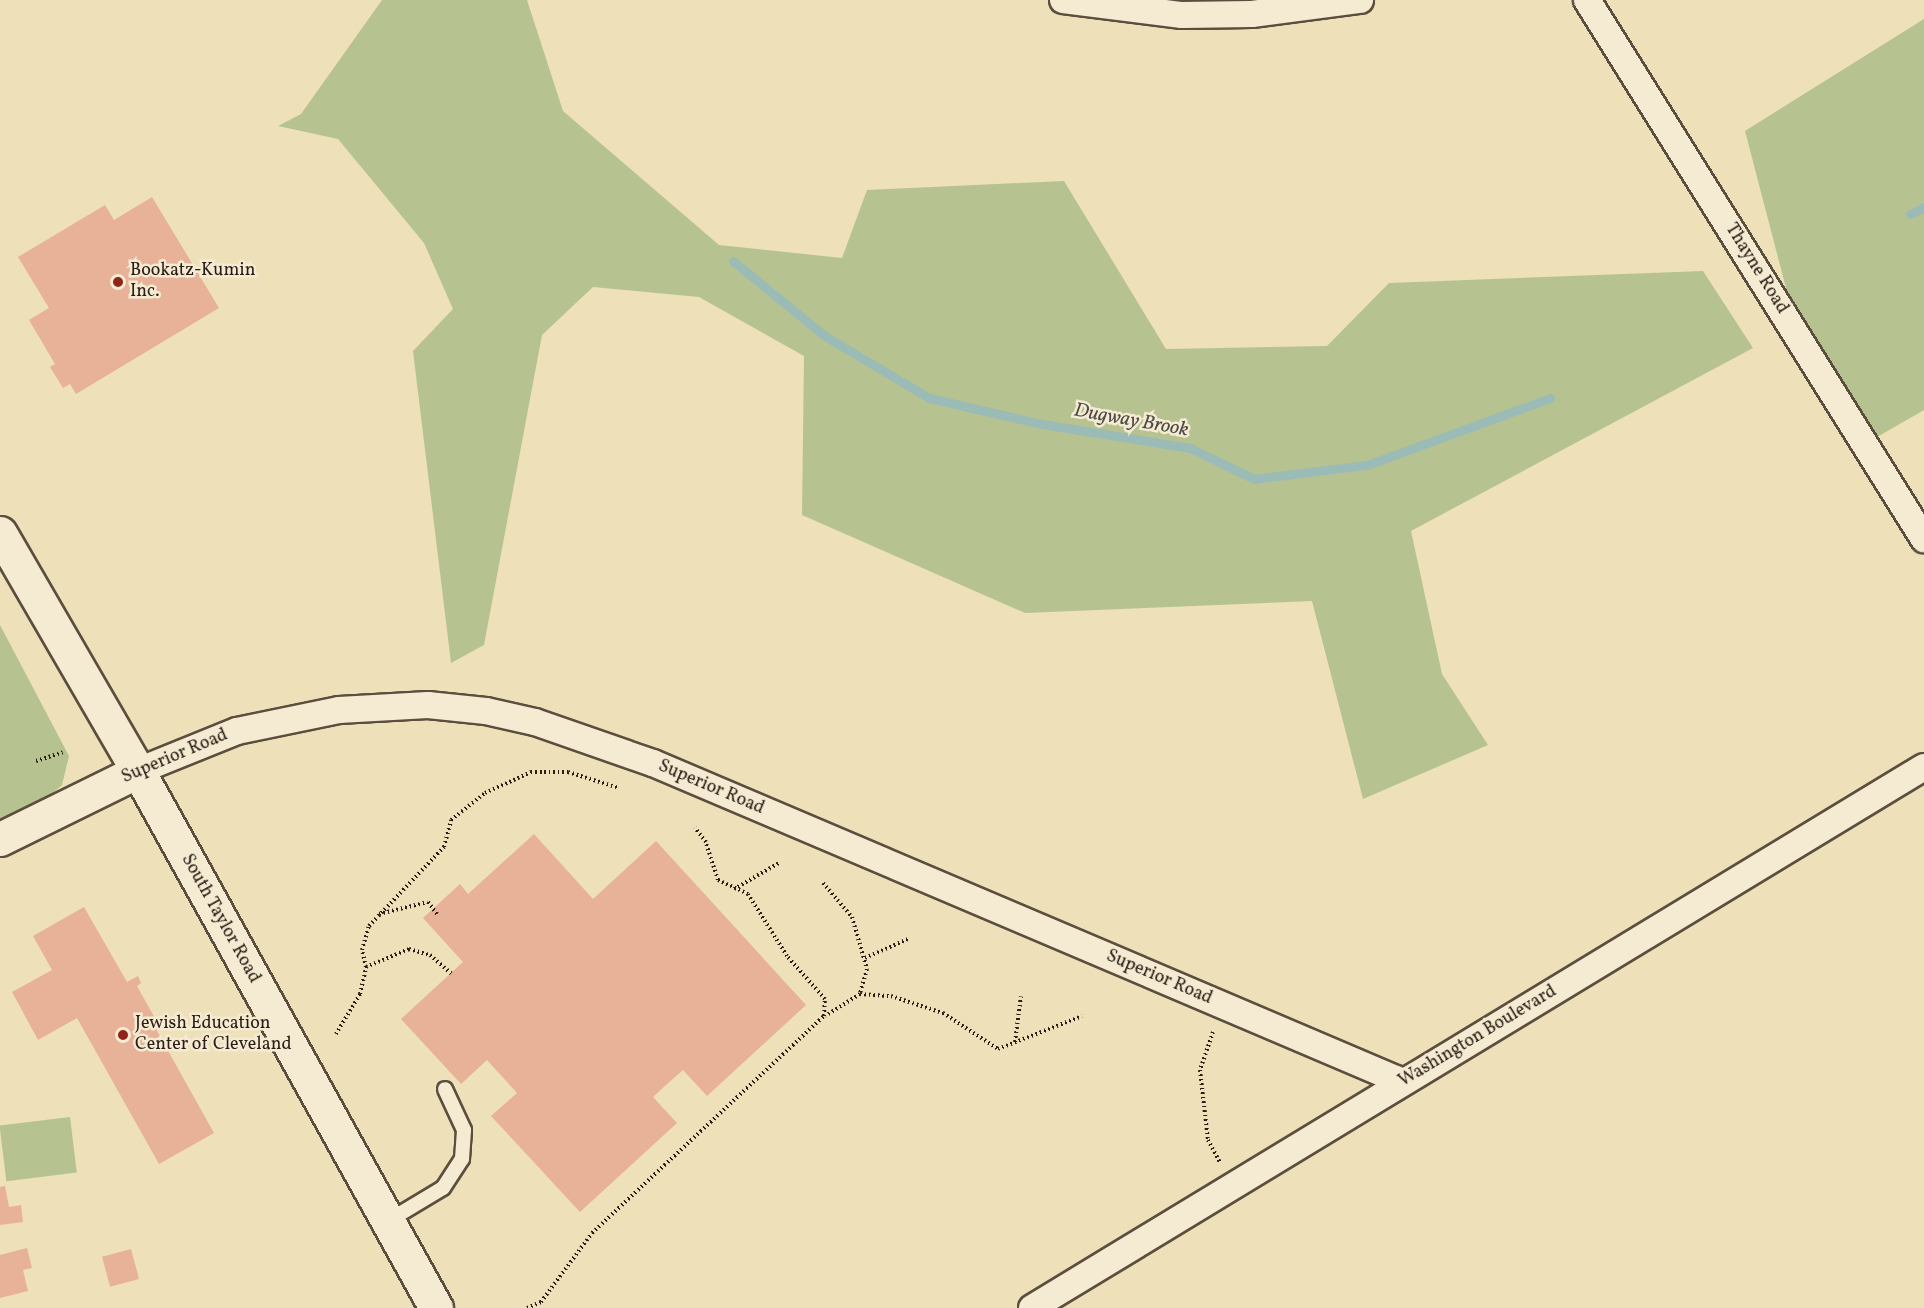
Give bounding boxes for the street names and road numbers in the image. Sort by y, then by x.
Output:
street label: Thayne Road [1720,220,1792,318]
street label: Superior Road [119,725,231,789]
street label: Superior Road [655,756,767,820]
street label: South Taylor Road [175,851,265,987]
street label: Superior Road [1103,946,1215,1010]
street label: Washington Boulevard [1395,981,1561,1093]

